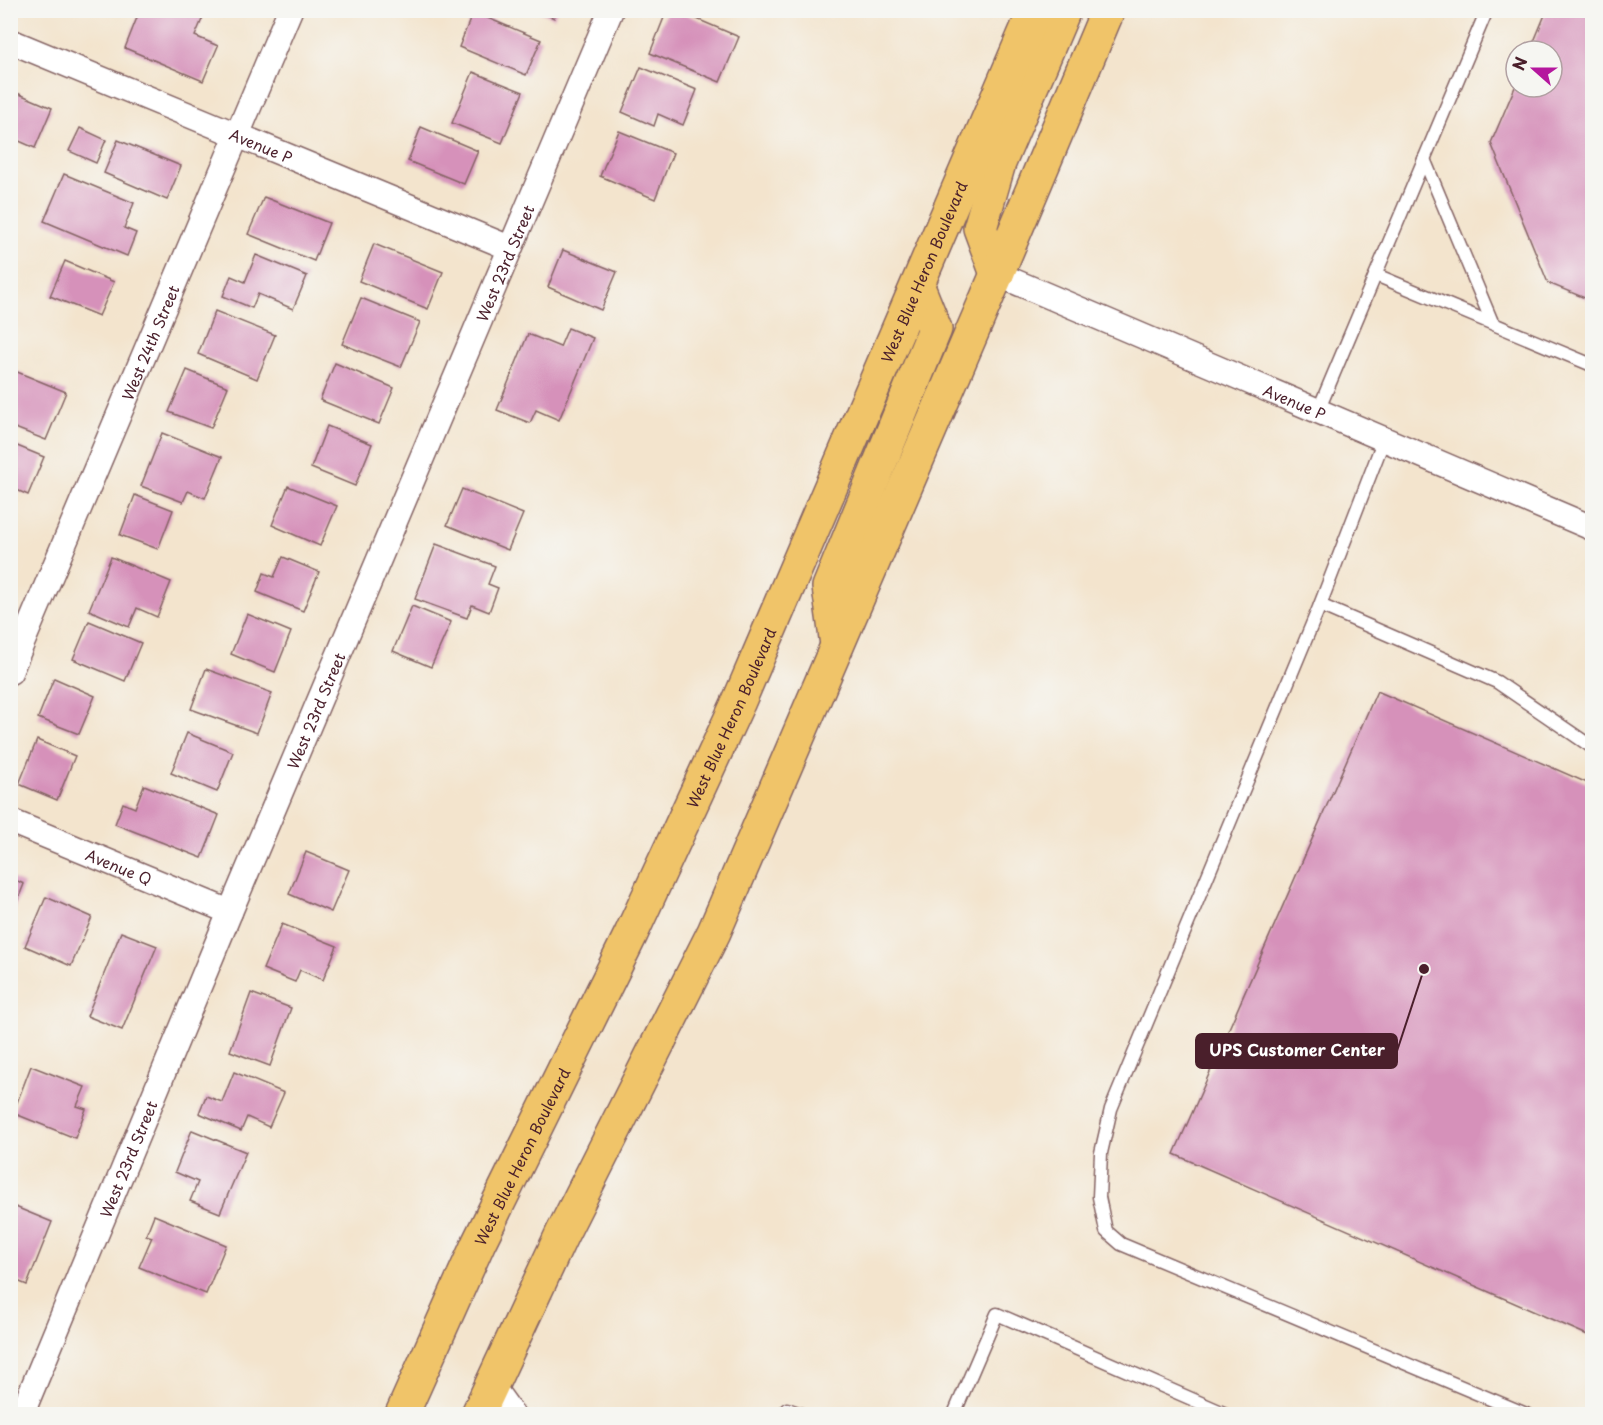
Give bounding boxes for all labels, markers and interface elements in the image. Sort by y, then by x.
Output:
north arrow [1504,39,1564,99]
text: N [1506,53,1533,73]
street label: Avenue P [226,122,296,168]
street label: West Blue Heron Boulevard [874,177,972,366]
street label: West 23rd Street [469,201,539,325]
street label: West 24th Street [115,281,184,403]
street label: Avenue P [1260,378,1330,425]
street label: West Blue Heron Boulevard [680,624,781,811]
street label: West 23rd Street [280,649,350,772]
street label: Avenue Q [83,842,155,890]
callout: UPS Customer Center [1196,1034,1397,1068]
text: UPS Customer Center [1209,1037,1386,1061]
street label: West Blue Heron Boulevard [468,1064,575,1249]
street label: West 23rd Street [93,1097,162,1221]

